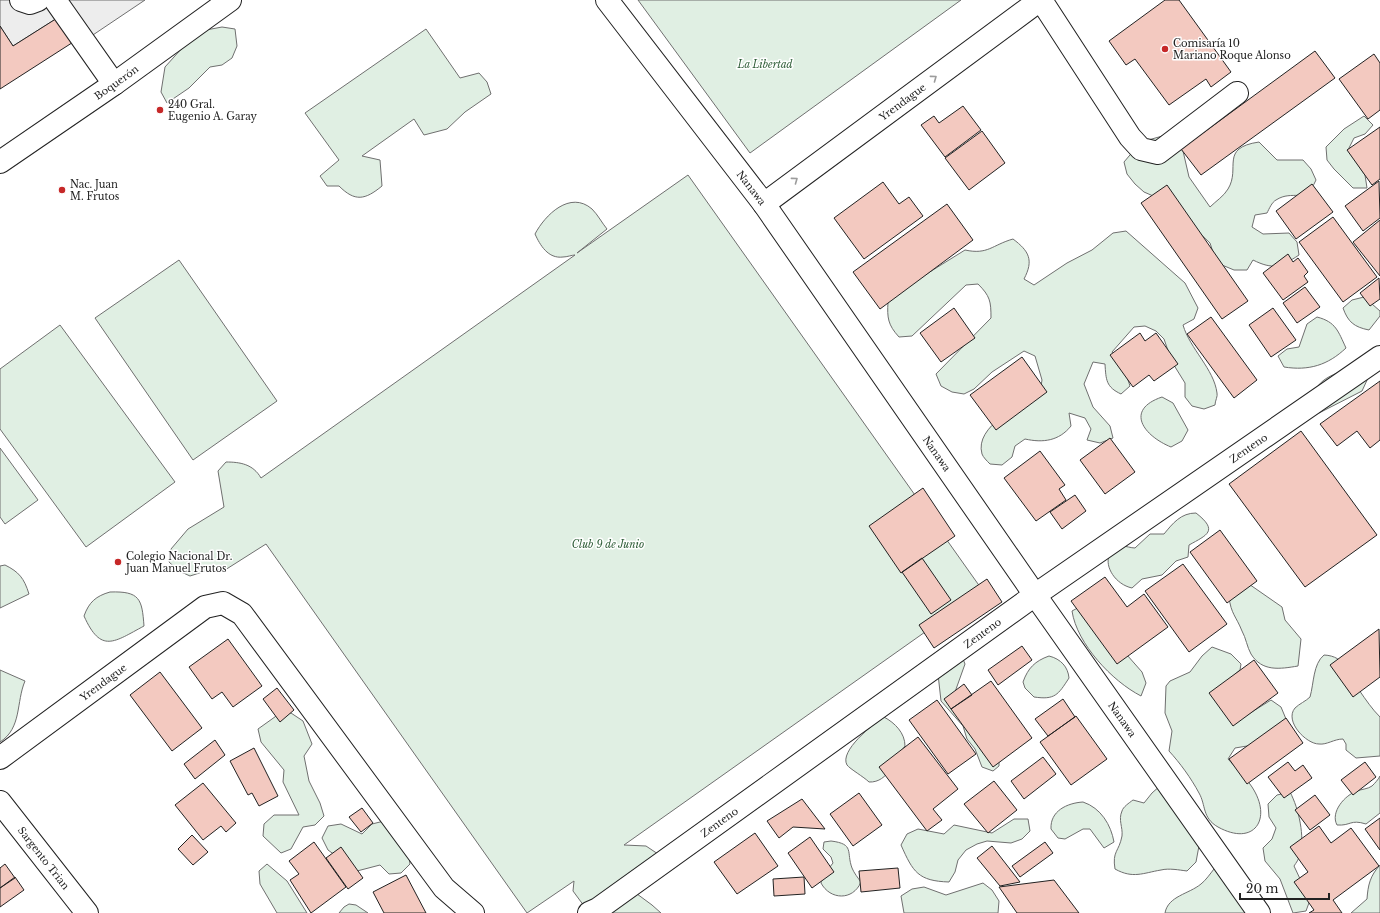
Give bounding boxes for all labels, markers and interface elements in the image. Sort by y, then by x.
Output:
place label: Comisaría 10 Mariano Roque Alonso [1173,37,1291,62]
marker: Comisaría 10 Mariano Roque Alonso [1160,44,1170,54]
park label: La Libertad [736,58,793,71]
street label: Boquerón [92,62,141,102]
one-way arrow [929,76,936,83]
street label: Yrendague [876,80,928,124]
place label: 240 Gral. Eugenio A. Garay [168,98,258,123]
marker: 240 Gral. Eugenio A. Garay [155,105,165,115]
street label: Nanawa [734,168,769,208]
place label: Nac. Juan M. Frutos [70,178,120,203]
one-way arrow [791,178,798,185]
marker: Nac. Juan M. Frutos [57,185,67,195]
street label: Zenteno [1227,430,1270,466]
street label: Nanawa [920,433,954,474]
park label: Club 9 de Junio [572,538,644,551]
place label: Colegio Nacional Dr. Juan Manuel Frutos [124,550,232,575]
marker: Colegio Nacional Dr. Juan Manuel Frutos [113,557,123,567]
street label: Zenteno [961,615,1004,651]
street label: Yrendague [76,660,129,704]
street label: Nanawa [1105,699,1140,740]
street label: Zenteno [698,804,741,840]
street label: Sargento Trian [15,824,72,892]
scale bar [1240,875,1329,901]
text: 20 m [1246,881,1278,896]

